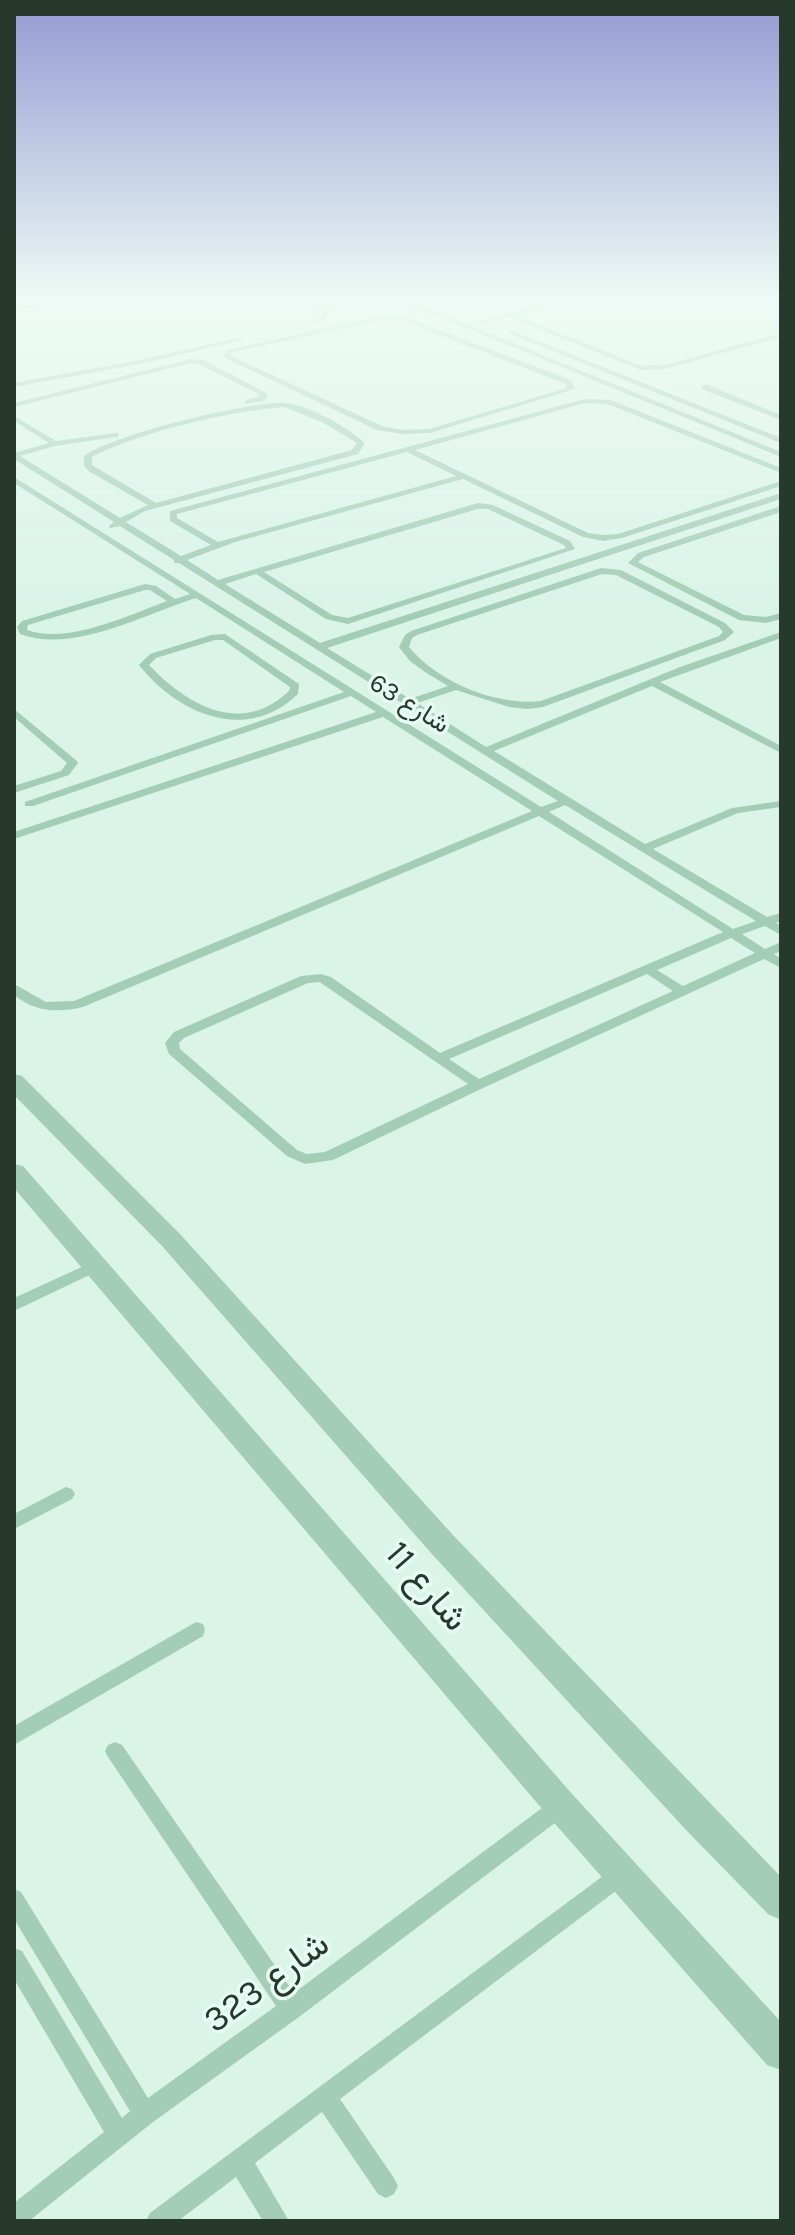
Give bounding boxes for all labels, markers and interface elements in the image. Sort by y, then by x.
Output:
street label: شارع 63 [363,667,455,741]
street label: شارع 11 [375,1533,477,1641]
street label: شارع 323 [196,1923,338,2043]

